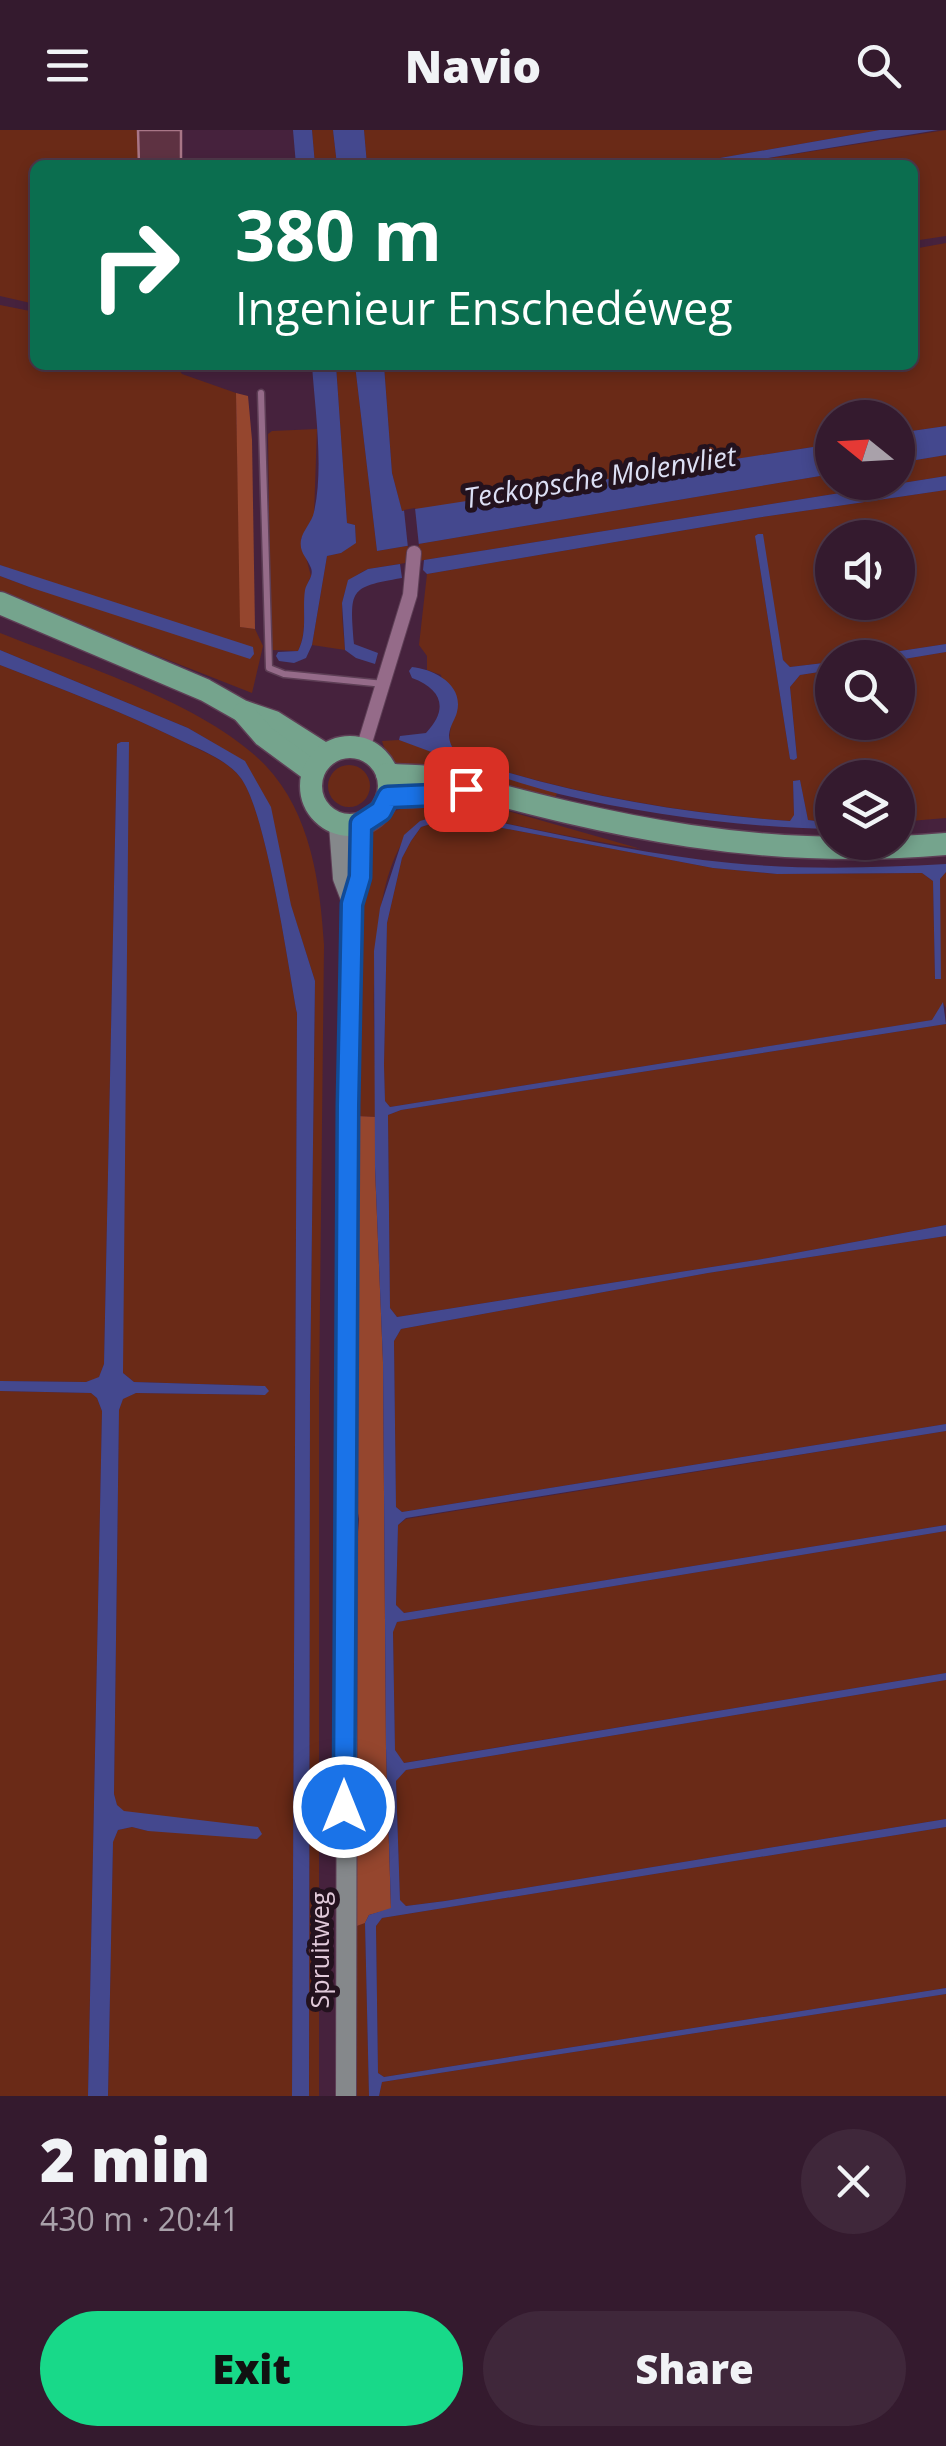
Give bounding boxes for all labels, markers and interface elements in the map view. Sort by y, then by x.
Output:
text: Navio [405,35,541,96]
icon: menu [40,38,95,93]
icon: search [851,38,906,93]
text: 380 m [235,186,442,282]
icon: right [70,200,200,330]
text: Ingenieur Enschedéweg [235,277,733,338]
north arrow [815,400,915,500]
map controls [815,400,915,860]
water label: Teckopsche Molenvliet [461,435,740,516]
button: sound [815,520,915,620]
button: search [815,640,915,740]
pin [424,747,509,832]
button: layers [815,760,915,860]
icon: arrive [439,762,494,817]
position arrow [292,1755,396,1859]
street label: Spruitweg [302,1891,336,2008]
text: 2 min [40,2118,210,2200]
button: close [801,2129,906,2234]
text: 430 m · 20:41 [40,2197,239,2240]
button: Exit [40,2311,463,2426]
button: Share [483,2311,906,2426]

